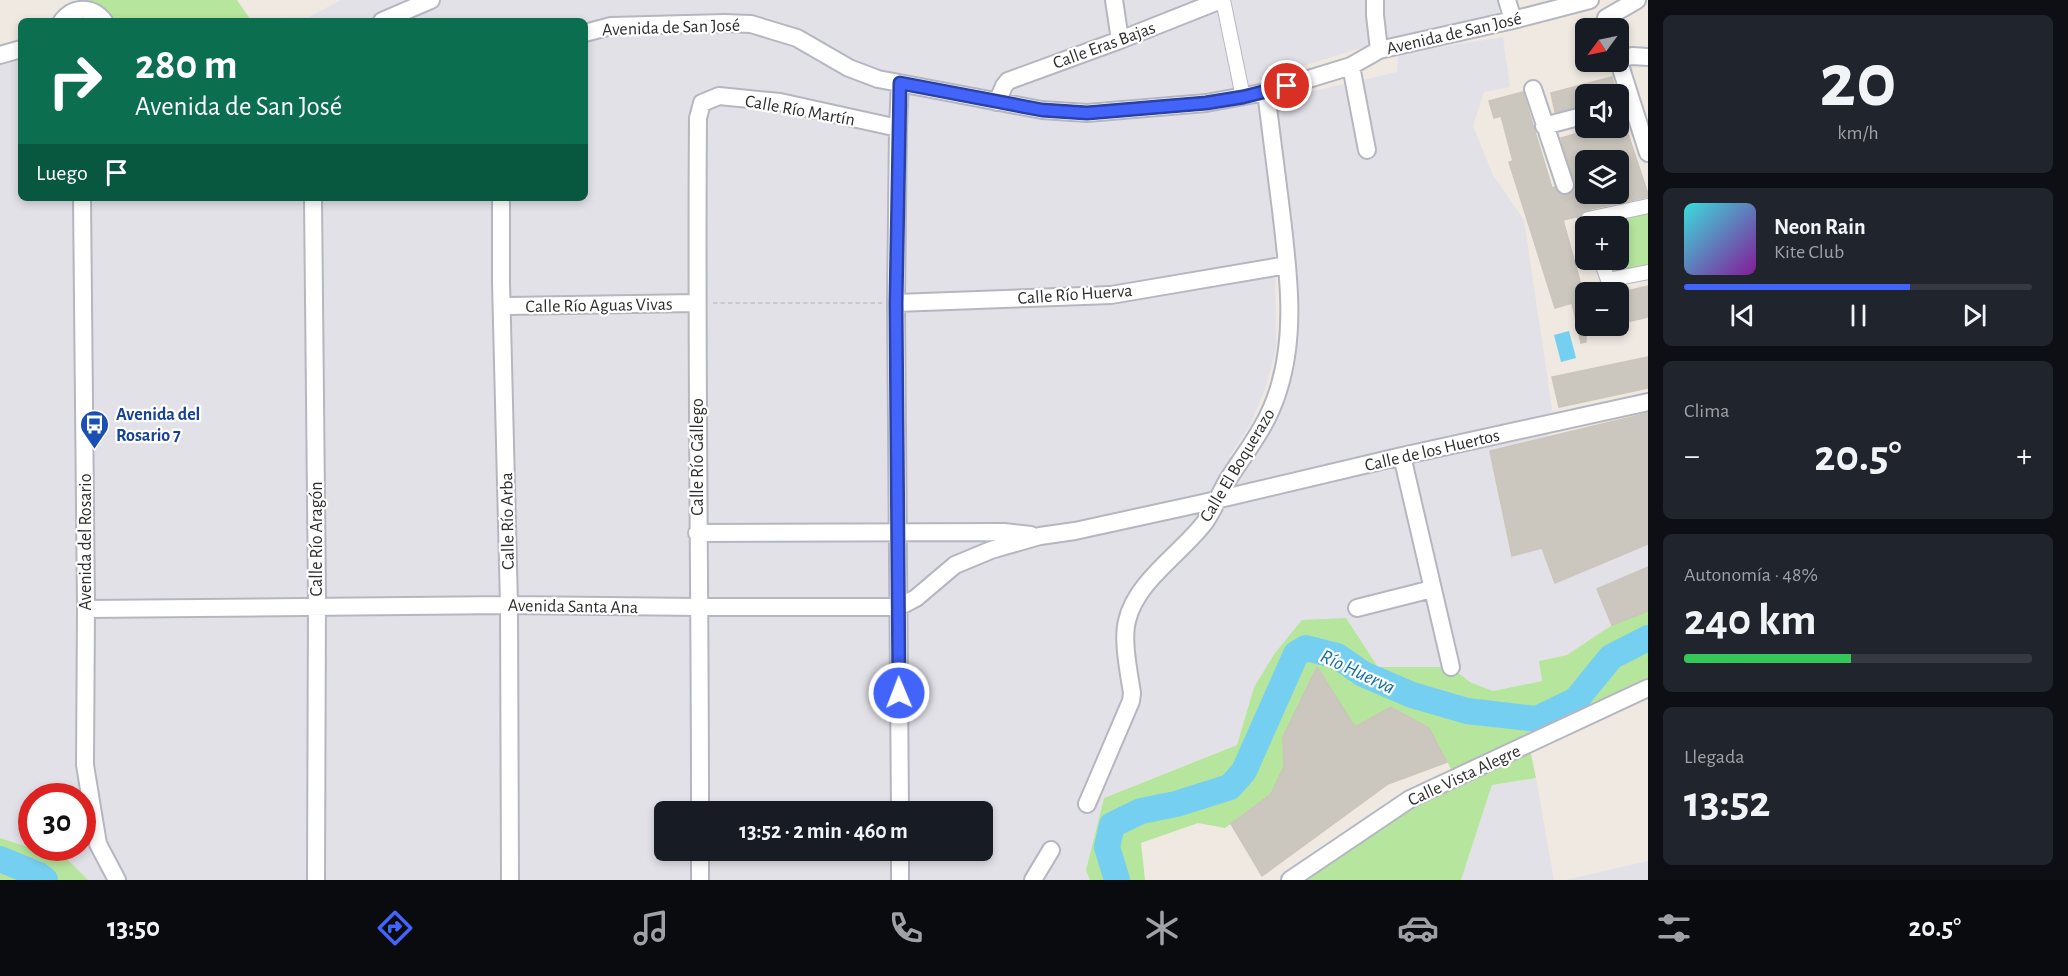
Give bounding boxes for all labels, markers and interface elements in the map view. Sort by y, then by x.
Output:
street label: Avenida de San José [1385,10,1524,58]
street label: Avenida de San José [602,17,740,39]
north arrow [1575,18,1629,72]
map controls [1575,18,1629,336]
street label: Calle Eras Bajas [1051,19,1158,73]
icon: right [36,42,114,120]
text: 20 [1819,43,1897,121]
text: 280 m [135,44,238,86]
pin [1261,60,1312,111]
icon: arrive [1270,69,1303,102]
button: sound [1575,84,1629,138]
street label: Calle Río Martín [743,92,856,130]
text: Avenida de San José [135,93,342,120]
text: km/h [1837,123,1879,143]
button: layers [1575,150,1629,204]
icon: arrive [100,156,133,189]
text: Luego [36,162,88,184]
button: + [1575,216,1629,270]
text: Neon Rain [1774,216,1866,238]
text: Kite Club [1774,242,1844,262]
street label: Calle Río Huerva [1017,282,1133,308]
button: − [1575,282,1629,336]
street label: Calle Río Aguas Vivas [525,296,673,316]
icon: previous [1726,299,1759,332]
icon: pause [1842,299,1875,332]
icon: next [1958,299,1991,332]
street label: Calle Río Gállego [689,398,707,516]
text: Clima [1684,401,1729,421]
place label: Avenida del Rosario 7 [116,406,200,445]
street label: Calle El Boquerazo [1197,406,1279,525]
bus stop icon: Avenida del Rosario 7 [79,408,111,450]
street label: Calle de los Huertos [1363,427,1501,475]
text: 20.5° [1814,434,1902,479]
text: − [1684,440,1700,473]
text: + [2016,440,2032,473]
street label: Calle Río Arba [498,472,518,570]
street label: Avenida del Rosario [77,473,95,611]
street label: Calle Río Aragón [308,482,326,596]
text: Autonomía · 48% [1684,565,1818,585]
street label: Avenida Santa Ana [508,597,638,617]
text: 240 km [1684,598,1817,643]
water label: Río Huerva [1317,646,1398,698]
position arrow [867,661,931,725]
street label: Calle Vista Alegre [1405,742,1523,810]
text: Llegada [1684,747,1745,767]
text: 13:52 [1684,780,1771,825]
speed limit sign: 30 [18,783,96,861]
text: 13:52 · 2 min · 460 m [739,820,908,842]
icon: directions [374,907,416,949]
icon: music [630,907,672,949]
icon: phone [885,907,927,949]
icon: climate [1141,907,1183,949]
icon: car [1397,907,1439,949]
icon: filters [1653,907,1695,949]
text: 13:50 [107,914,160,941]
text: 20.5° [1909,914,1961,941]

